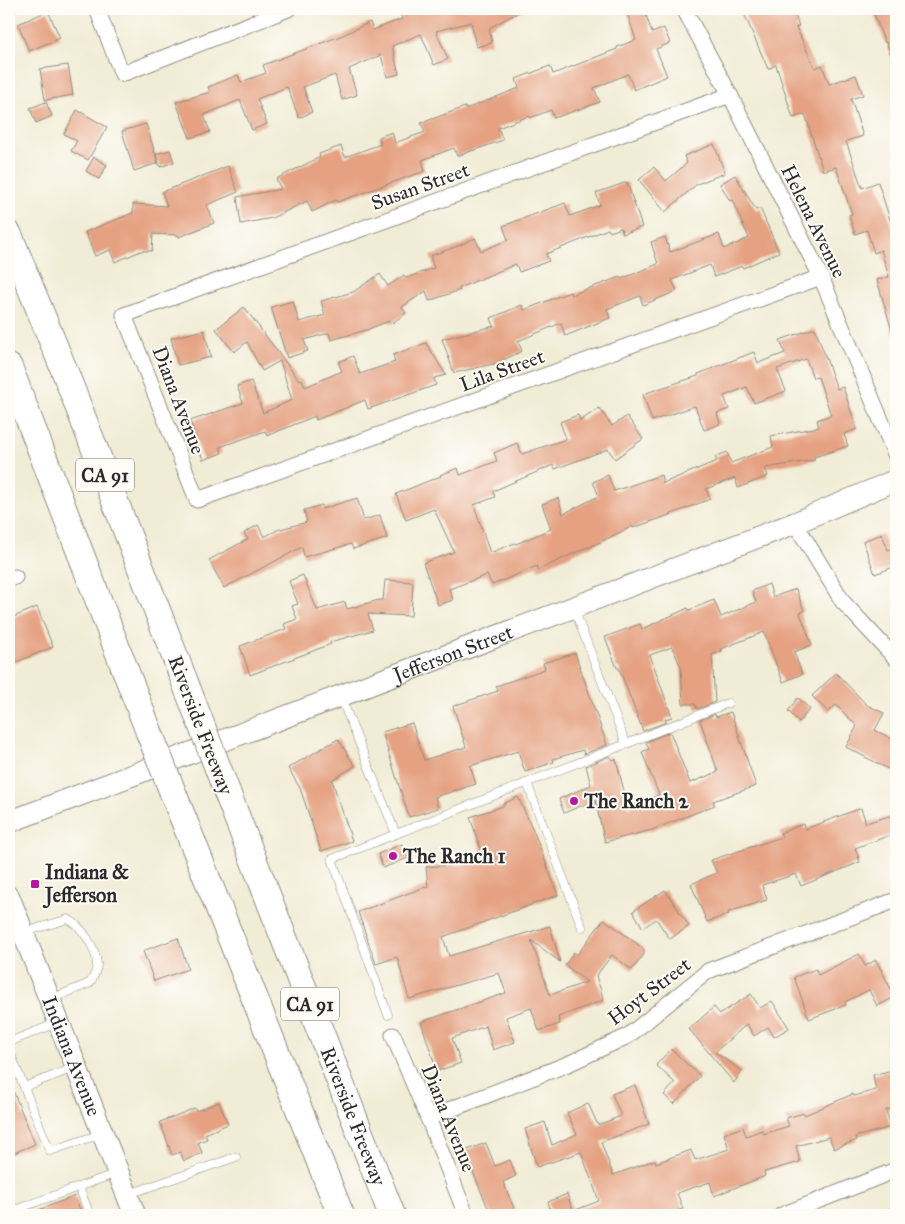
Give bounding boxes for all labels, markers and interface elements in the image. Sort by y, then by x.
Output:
street label: Susan Street [368,157,472,215]
street label: Helena Avenue [776,161,852,281]
street label: Diana Avenue [147,343,211,457]
street label: Lila Street [456,344,548,396]
road number: CA 91 [76,458,134,492]
street label: Jefferson Street [388,619,516,688]
street label: Riverside Freeway [163,652,239,799]
place label: The Ranch 2 [583,789,690,813]
marker: The Ranch 2 [568,795,580,807]
place label: The Ranch 1 [402,844,506,868]
marker: The Ranch 1 [387,850,399,862]
place label: Indiana & Jefferson [42,860,129,909]
marker: Indiana & Jefferson [29,878,41,890]
street label: Hoyt Street [603,952,695,1030]
road number: CA 91 [281,988,339,1021]
street label: Indiana Avenue [37,992,107,1119]
street label: Riverside Freeway [316,1043,392,1190]
street label: Diana Avenue [417,1061,481,1175]

